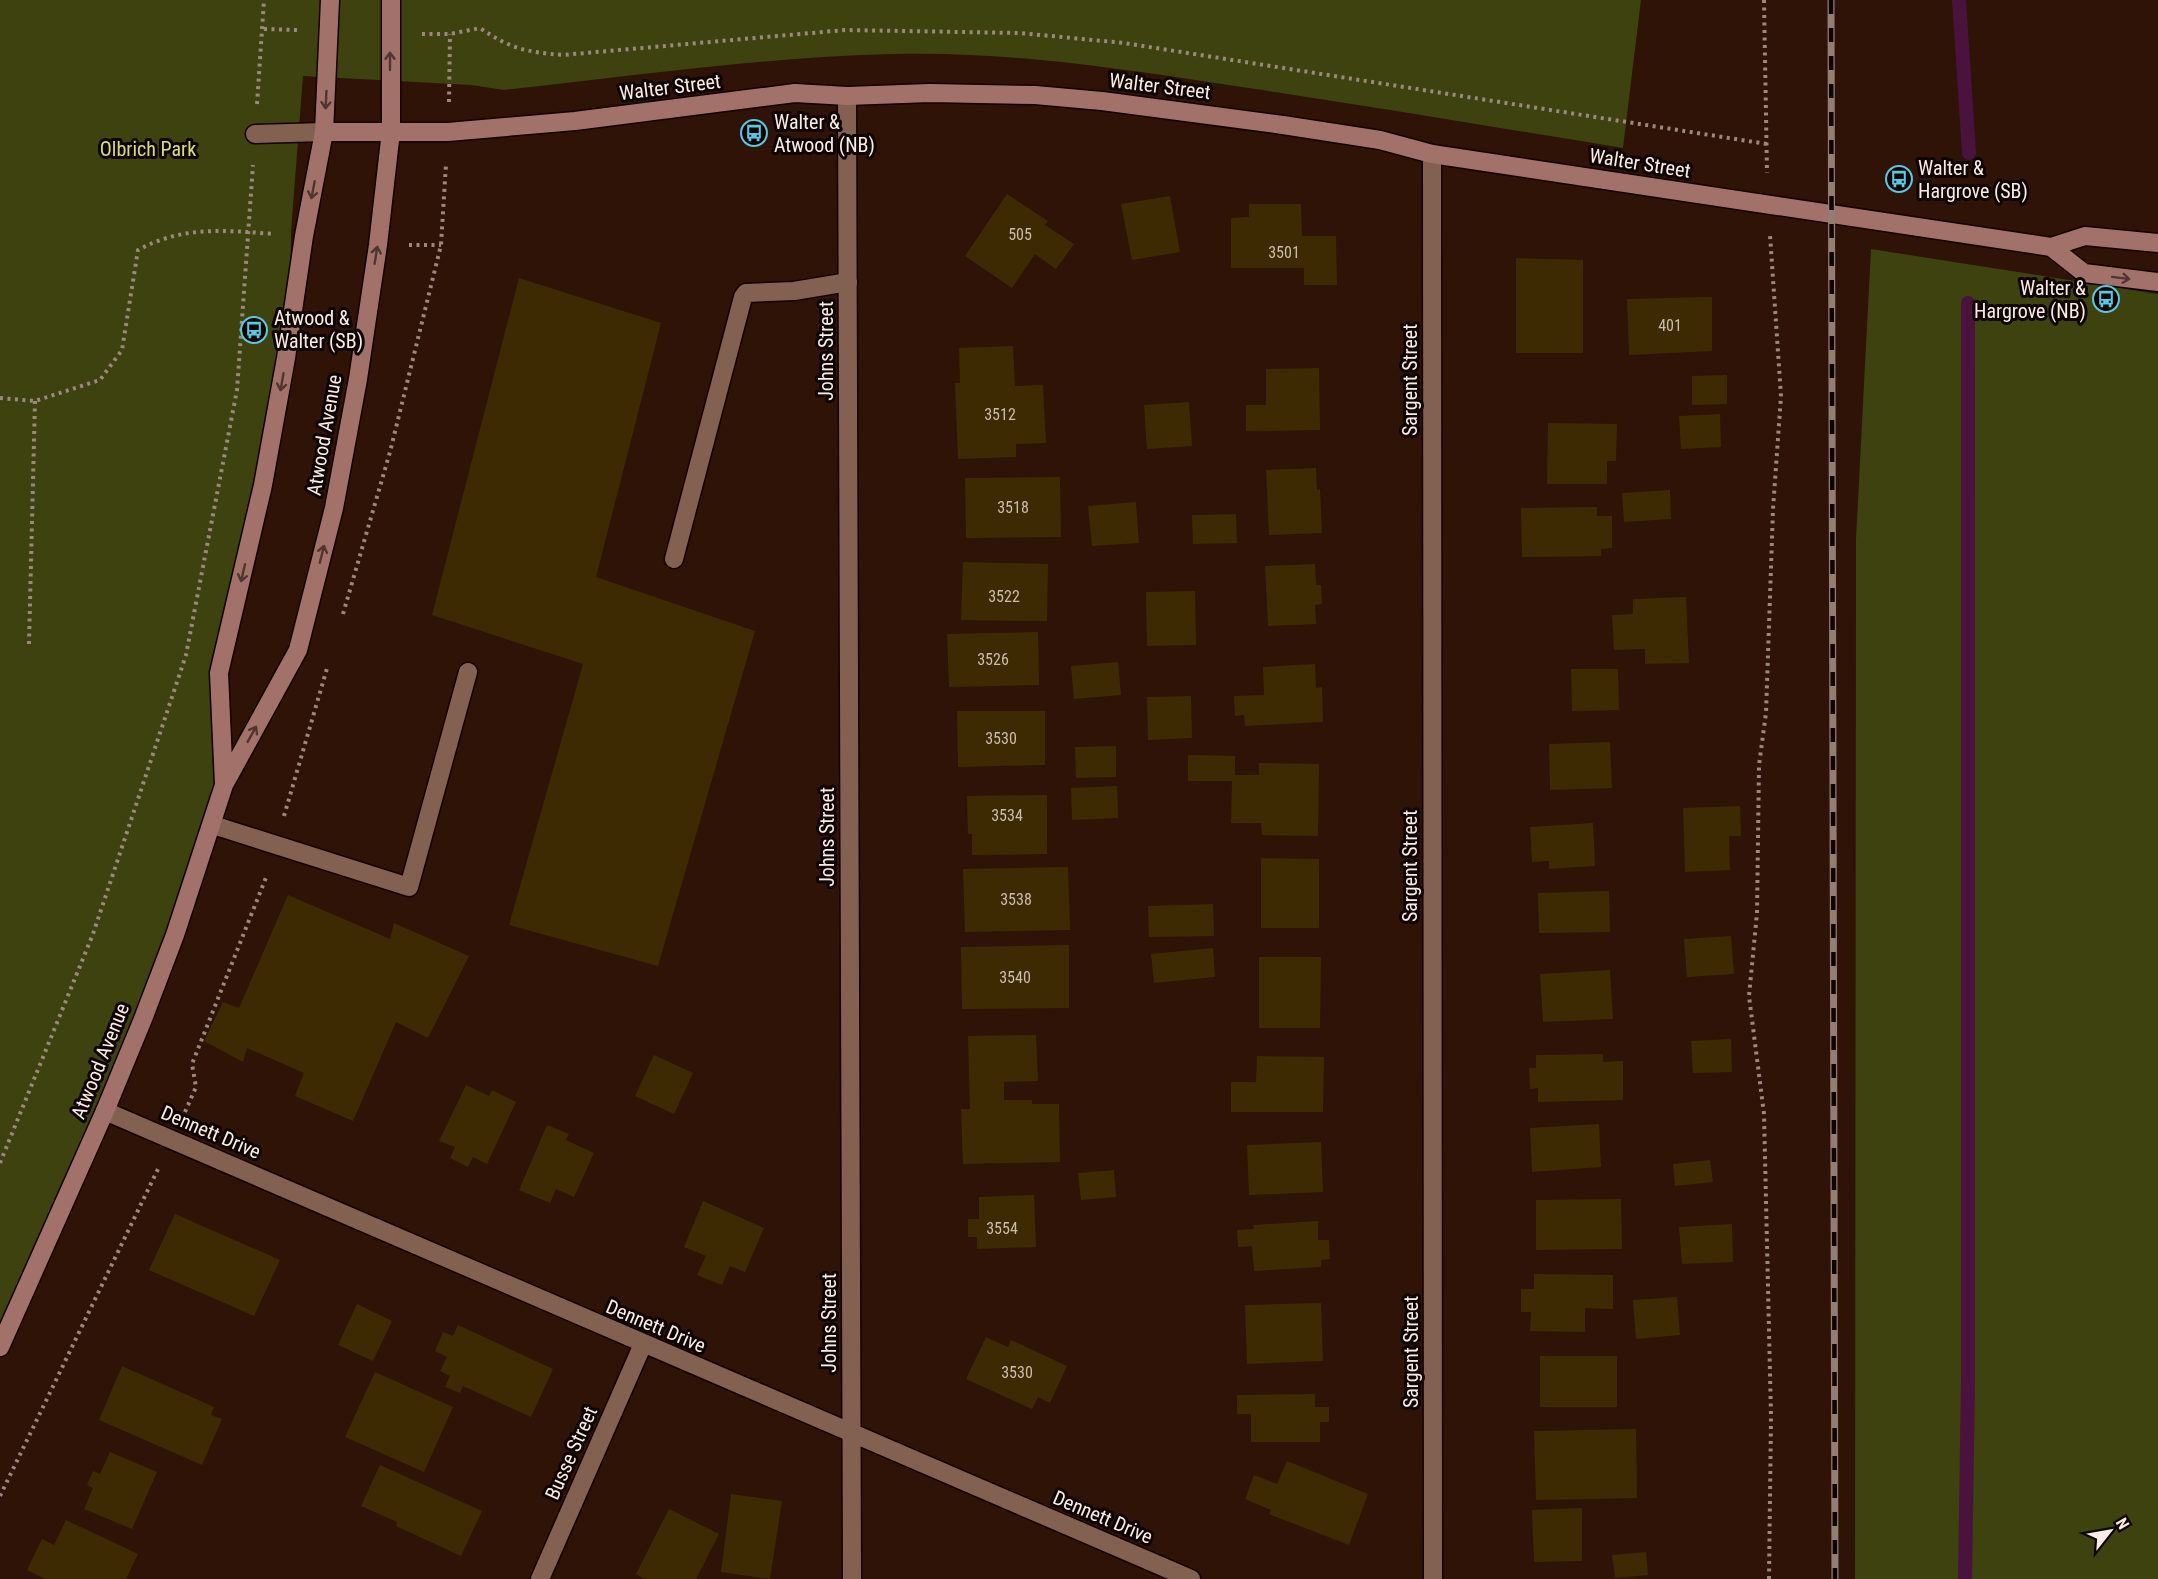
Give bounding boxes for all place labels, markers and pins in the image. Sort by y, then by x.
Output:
place label: Walter & Atwood (NB) [774,110,875,157]
bus stop icon: Walter & Atwood (NB) [739,118,769,148]
place label: Walter & Hargrove (SB) [1918,156,2028,203]
bus stop icon: Walter & Hargrove (SB) [1884,164,1914,194]
place label: Walter & Hargrove (NB) [1974,276,2086,323]
bus stop icon: Walter & Hargrove (NB) [2091,284,2121,314]
place label: Atwood & Walter (SB) [274,306,363,353]
bus stop icon: Atwood & Walter (SB) [239,315,269,345]

